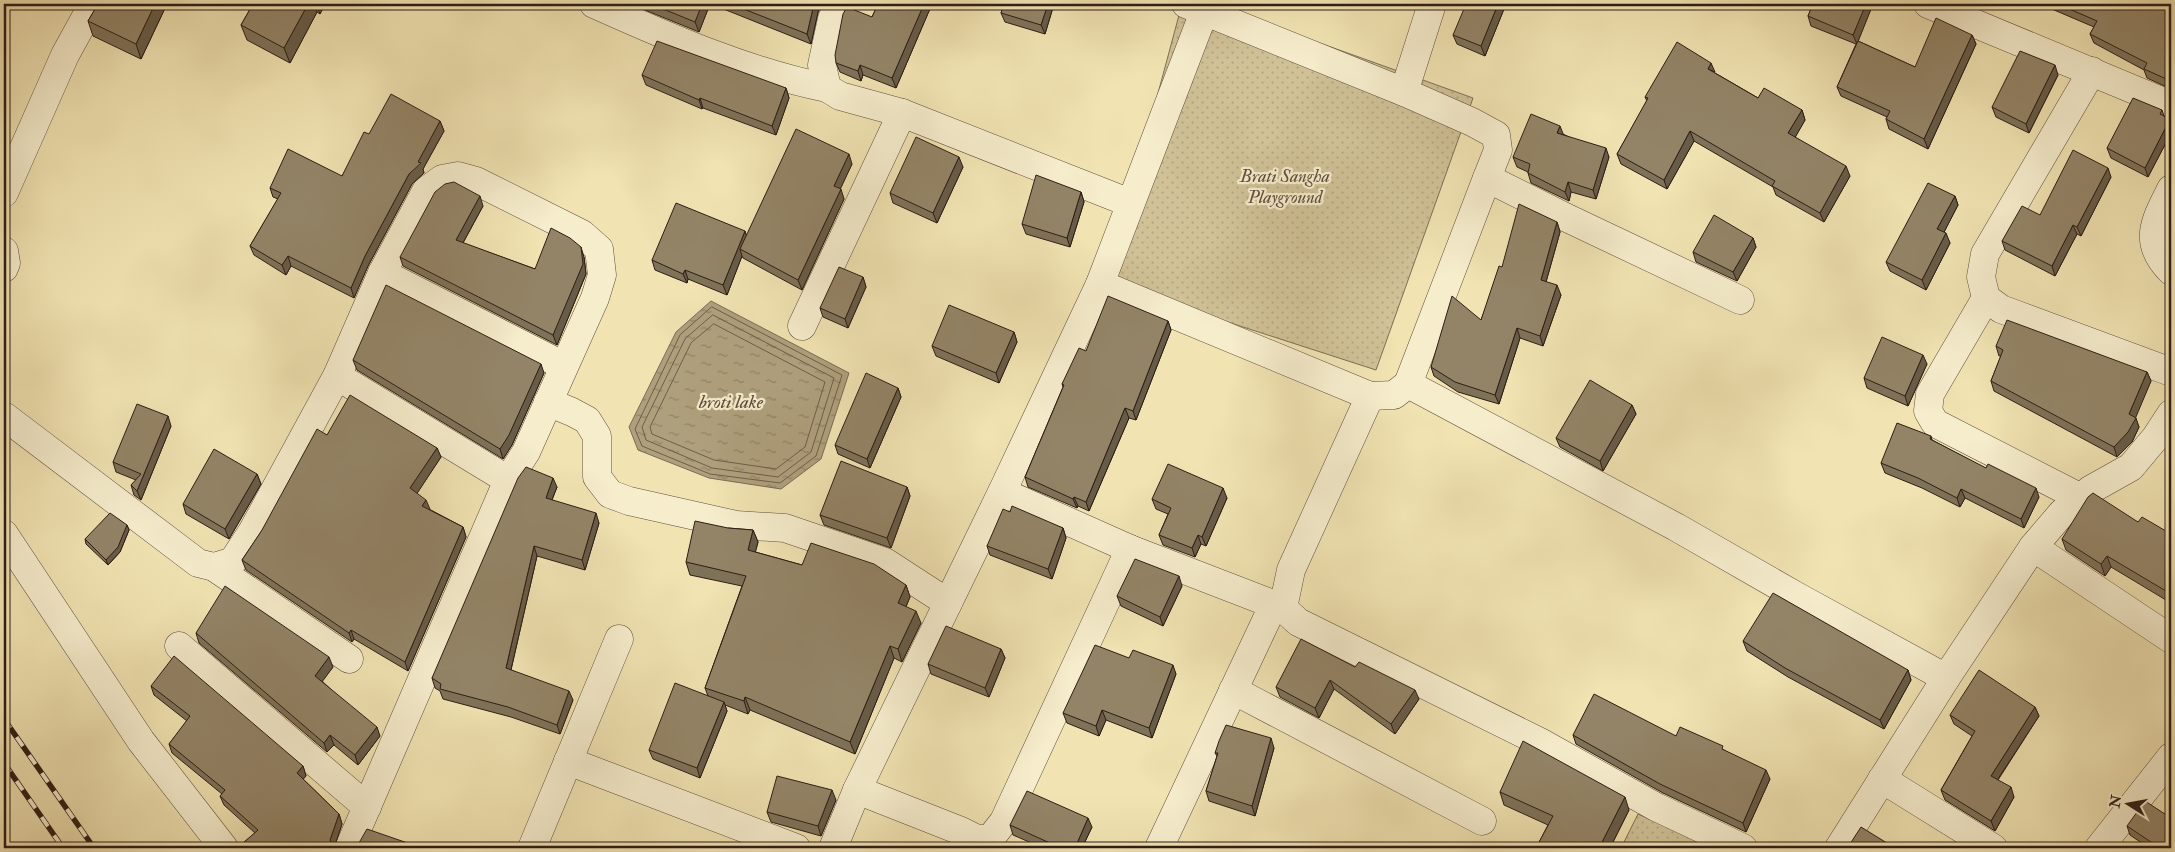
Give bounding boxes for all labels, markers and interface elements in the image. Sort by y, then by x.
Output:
park label: Brati Sangha Playground [1239,165,1330,209]
water label: broti lake [698,390,764,414]
north arrow [2102,780,2152,830]
text: N [2106,793,2125,810]

